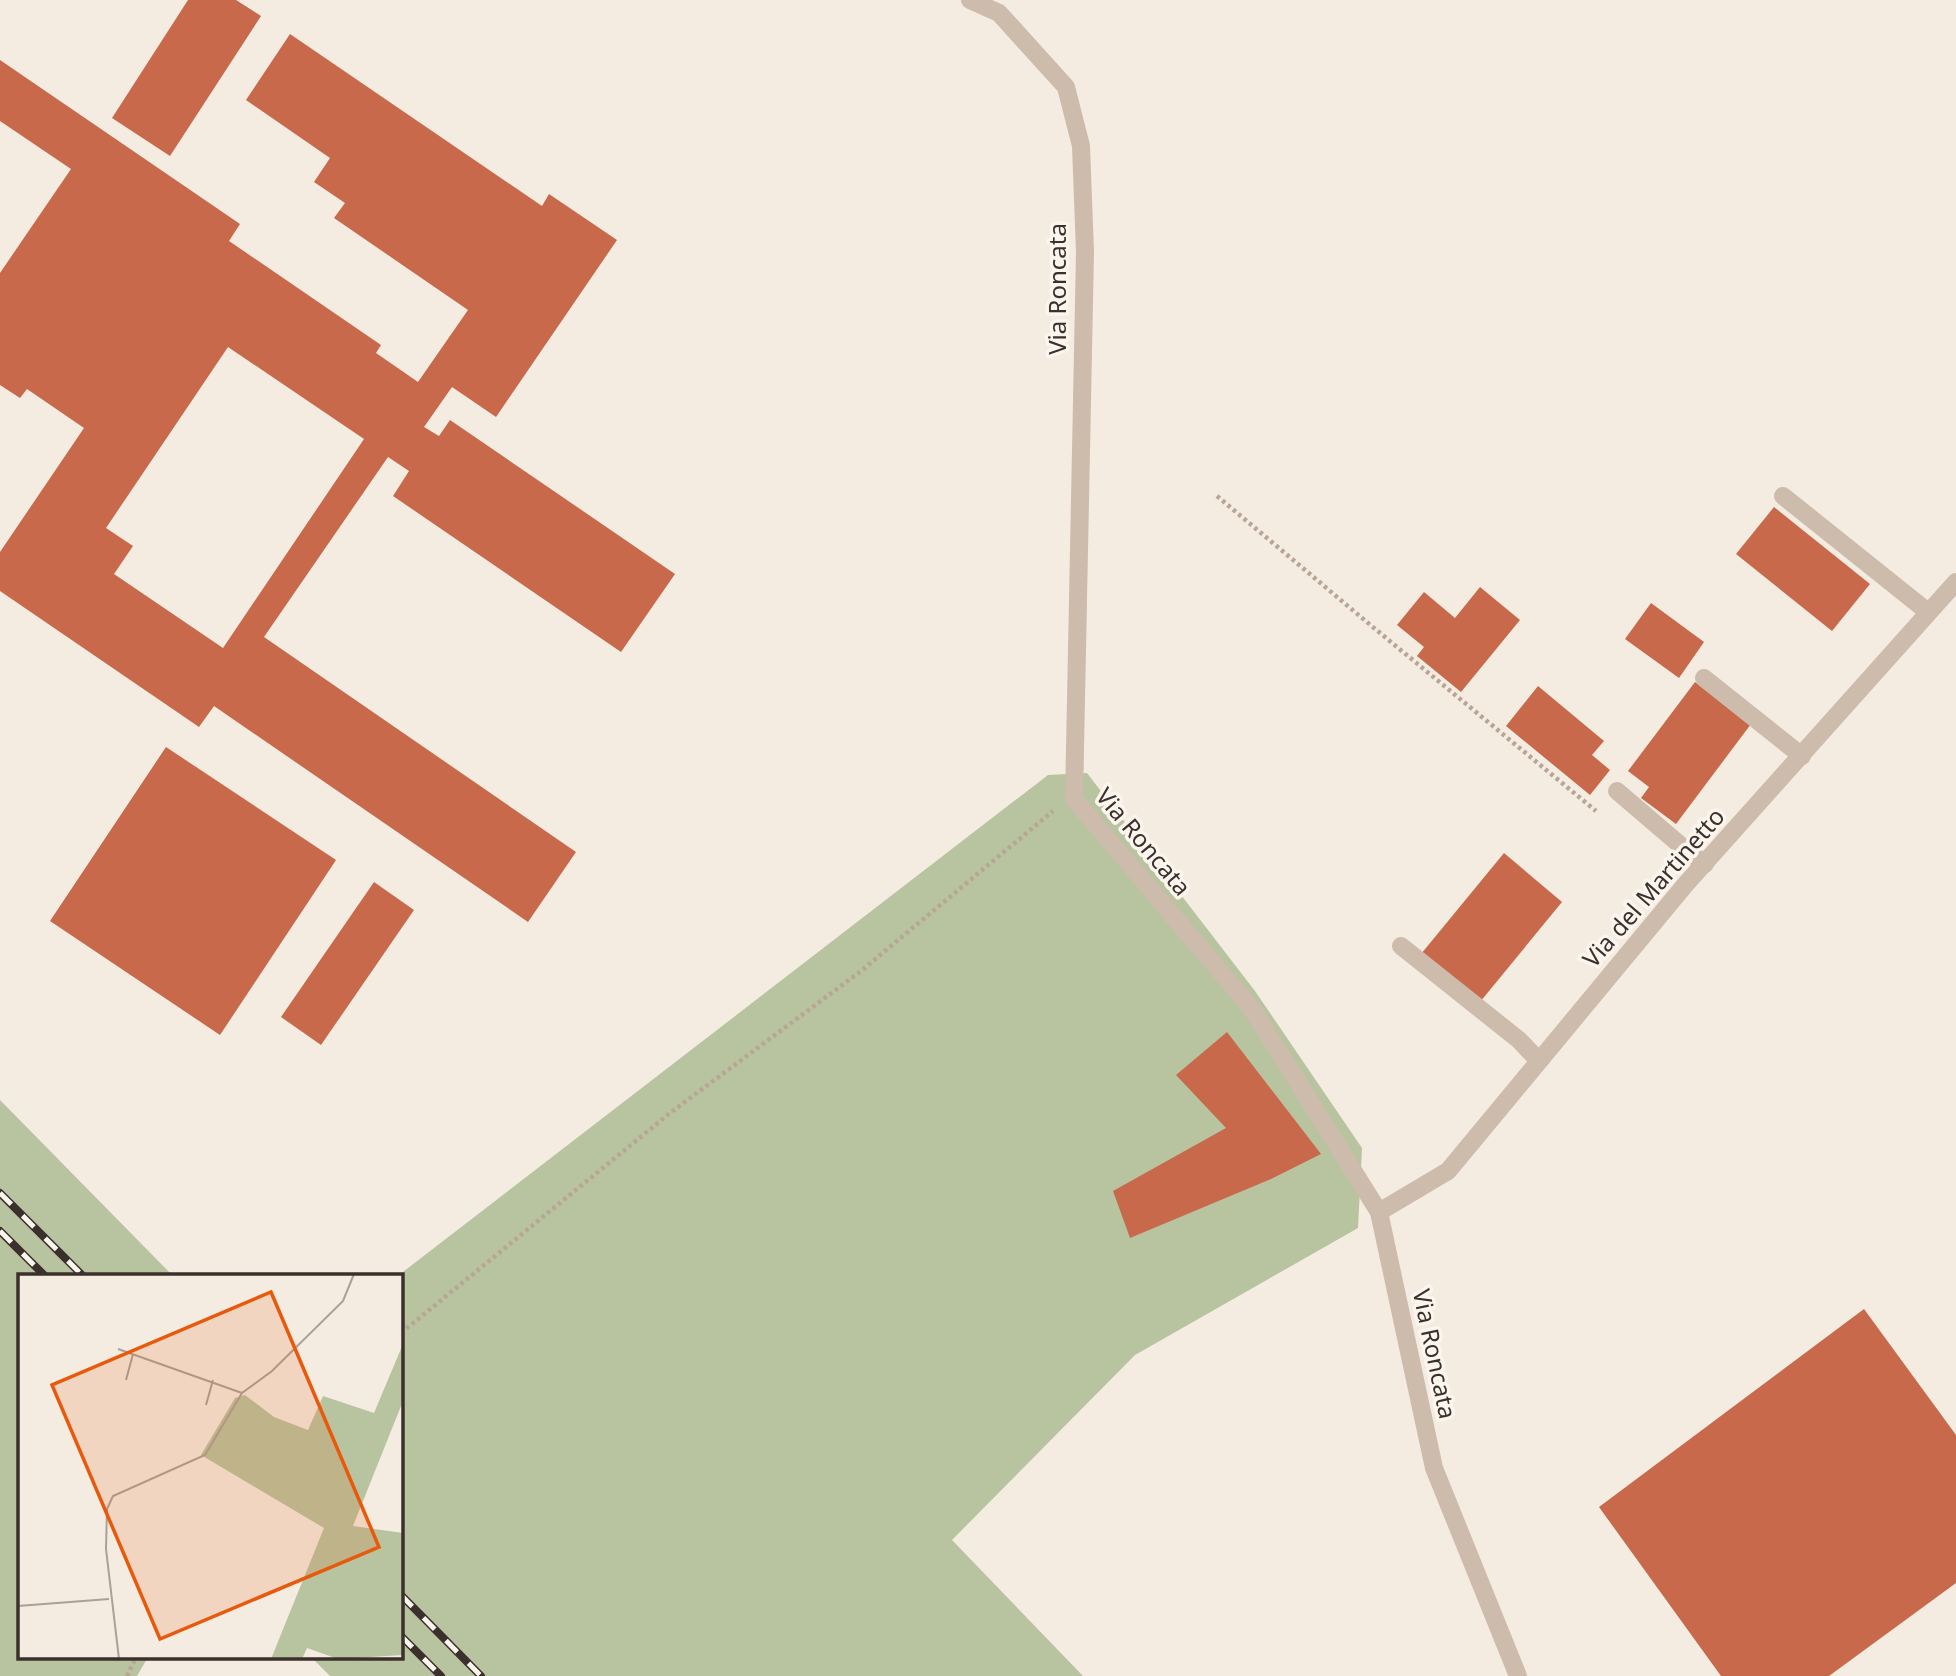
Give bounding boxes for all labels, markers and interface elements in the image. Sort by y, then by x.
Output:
street label: Via Roncata [1040,223,1073,355]
street label: Via Roncata [1089,780,1199,902]
street label: Via del Martinetto [1574,800,1731,974]
inset map [18,1274,402,1658]
street label: Via Roncata [1406,1286,1465,1422]

